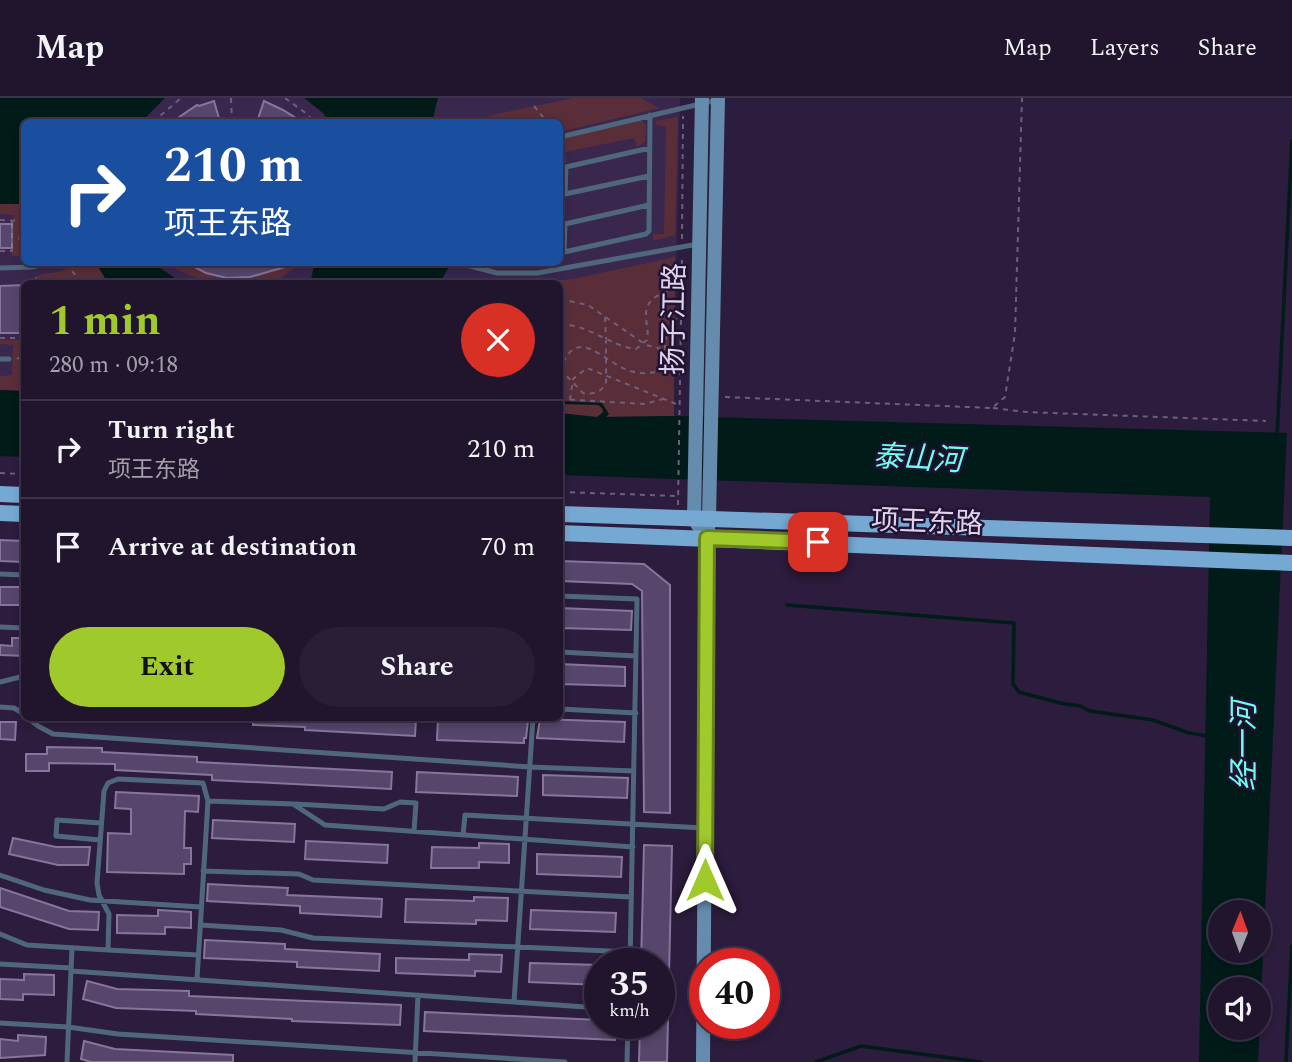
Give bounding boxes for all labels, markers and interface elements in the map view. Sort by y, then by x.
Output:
text: Map [35,23,104,73]
text: Map [1003,30,1052,66]
text: Layers [1090,30,1160,66]
text: Share [1198,30,1257,66]
text: 210 m [164,129,303,204]
icon: right [49,147,140,238]
text: 项王东路 [164,200,292,249]
street label: 扬子江路 [652,263,697,375]
text: 1 min [49,290,161,353]
button: close [461,303,535,377]
text: 280 m · 09:18 [49,348,178,383]
text: Turn right [108,410,235,450]
text: 210 m [467,429,535,469]
icon: right [49,430,87,468]
water label: 泰山河 [872,434,969,485]
text: 项王东路 [108,453,200,488]
street label: 项王东路 [870,499,984,546]
pin [788,512,848,572]
icon: arrive [799,523,837,561]
text: Arrive at destination [108,527,357,567]
text: 70 m [480,527,535,567]
icon: arrive [49,528,87,566]
button: Exit [49,627,285,707]
button: Share [299,627,535,707]
water label: 经一河 [1222,696,1268,791]
position arrow [668,843,742,917]
north arrow [1208,900,1270,962]
map controls [1208,900,1271,1040]
speed limit sign: 40 [689,948,780,1039]
text: 35 [610,958,649,1011]
button: sound [1208,977,1271,1040]
text: km/h [609,997,650,1024]

